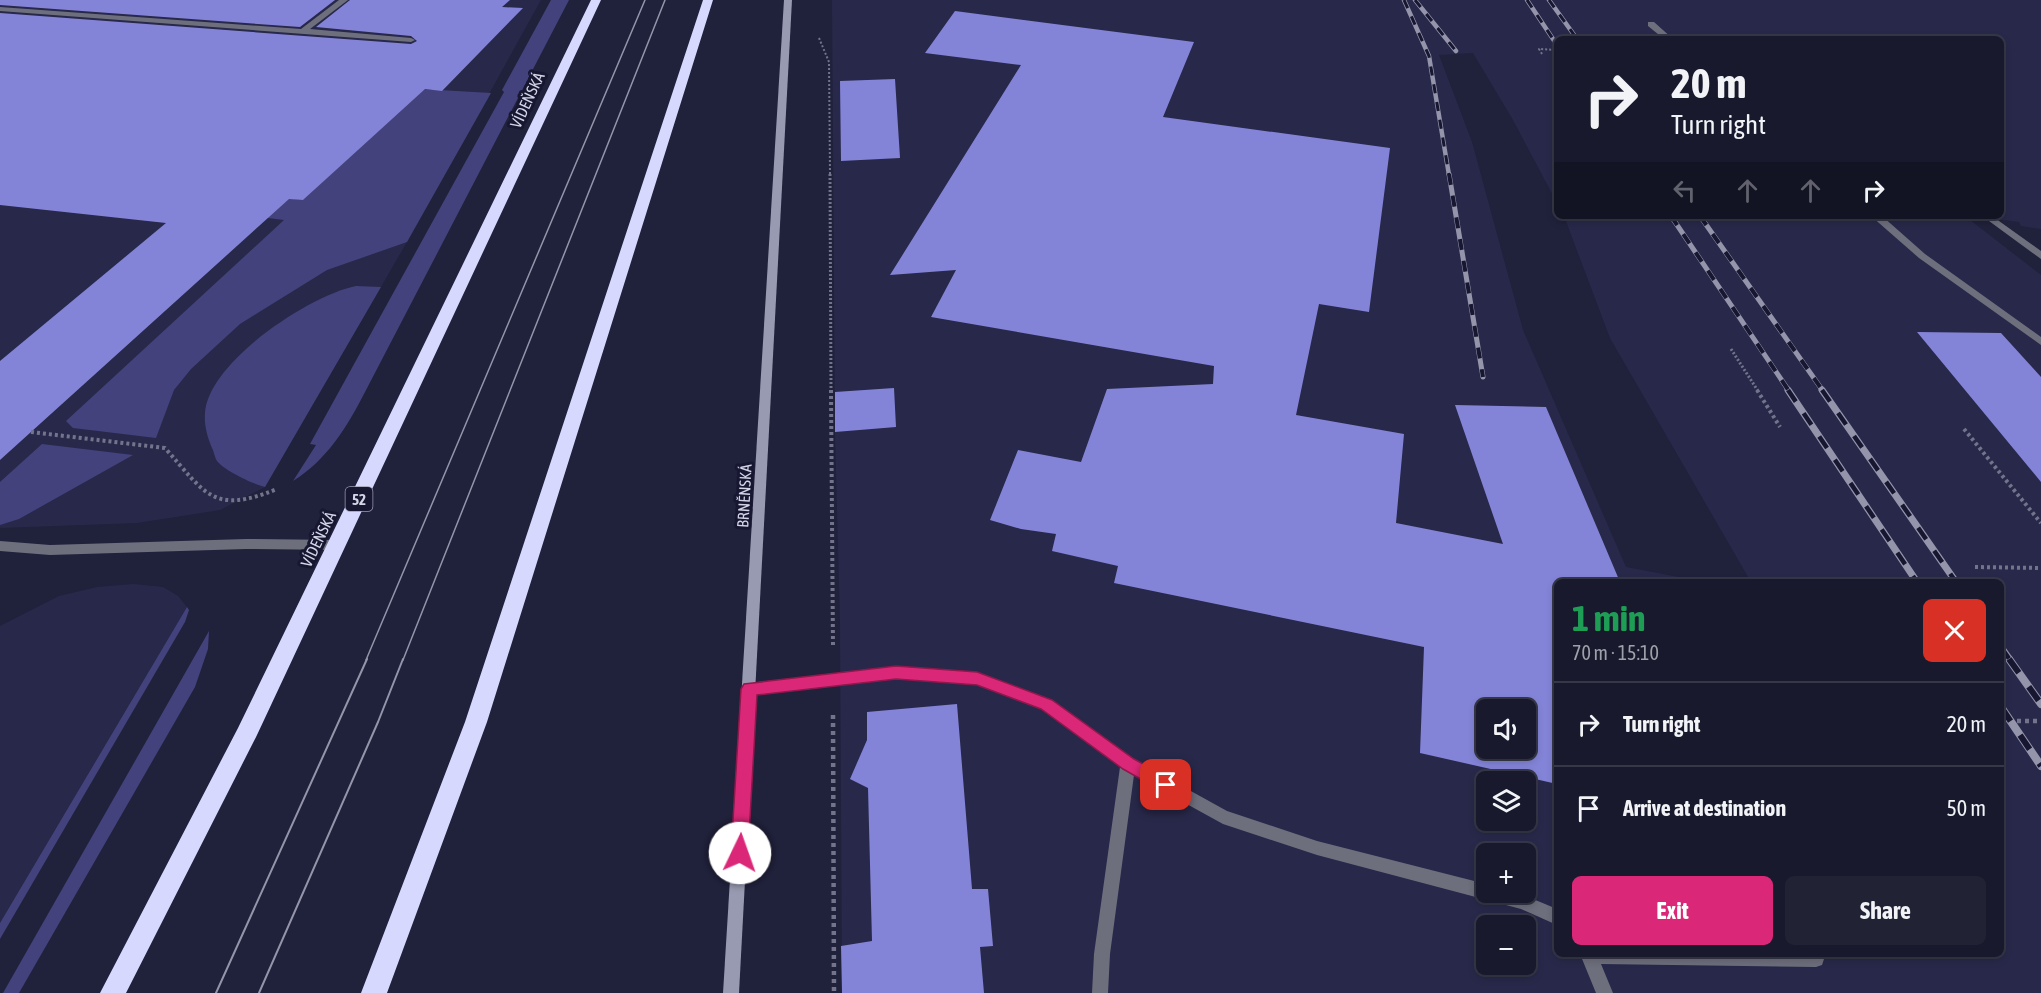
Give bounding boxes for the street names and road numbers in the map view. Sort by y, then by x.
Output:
street label: VÍDEŇSKÁ [506,69,548,131]
street label: BRNĚNSKÁ [733,464,755,528]
road number: 52 [346,487,372,511]
street label: VÍDEŇSKÁ [297,508,339,570]

